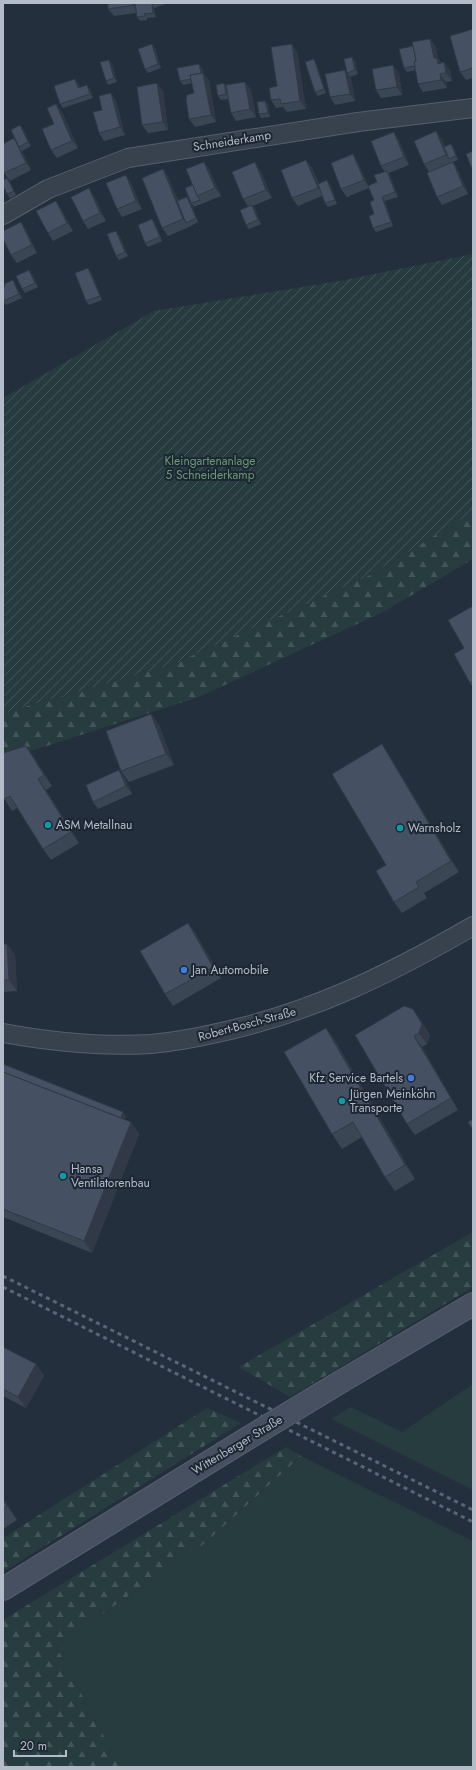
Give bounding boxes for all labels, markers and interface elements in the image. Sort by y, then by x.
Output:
street label: Schneiderkamp [192,126,272,156]
park label: Kleingartenanlage 5 Schneiderkamp [165,452,255,484]
place label: ASM Metallnau [56,816,132,834]
place label: Warnsholz [408,819,461,837]
marker: ASM Metallnau [43,820,53,830]
marker: Warnsholz [395,823,405,833]
place label: Jan Automobile [190,961,269,979]
marker: Jan Automobile [179,965,189,975]
street label: Robert-Bosch-Straße [196,1002,298,1046]
place label: Kfz Service Bartels [309,1069,403,1087]
marker: Kfz Service Bartels [406,1073,416,1083]
place label: Jürgen Meinköhn Transporte [348,1085,436,1117]
marker: Jürgen Meinköhn Transporte [337,1096,347,1106]
place label: Hansa Ventilatorenbau [71,1160,150,1192]
marker: Hansa Ventilatorenbau [58,1171,68,1181]
street label: Wittenberger Straße [188,1411,286,1479]
scale bar [14,1732,66,1758]
text: 20 m [20,1737,47,1755]

